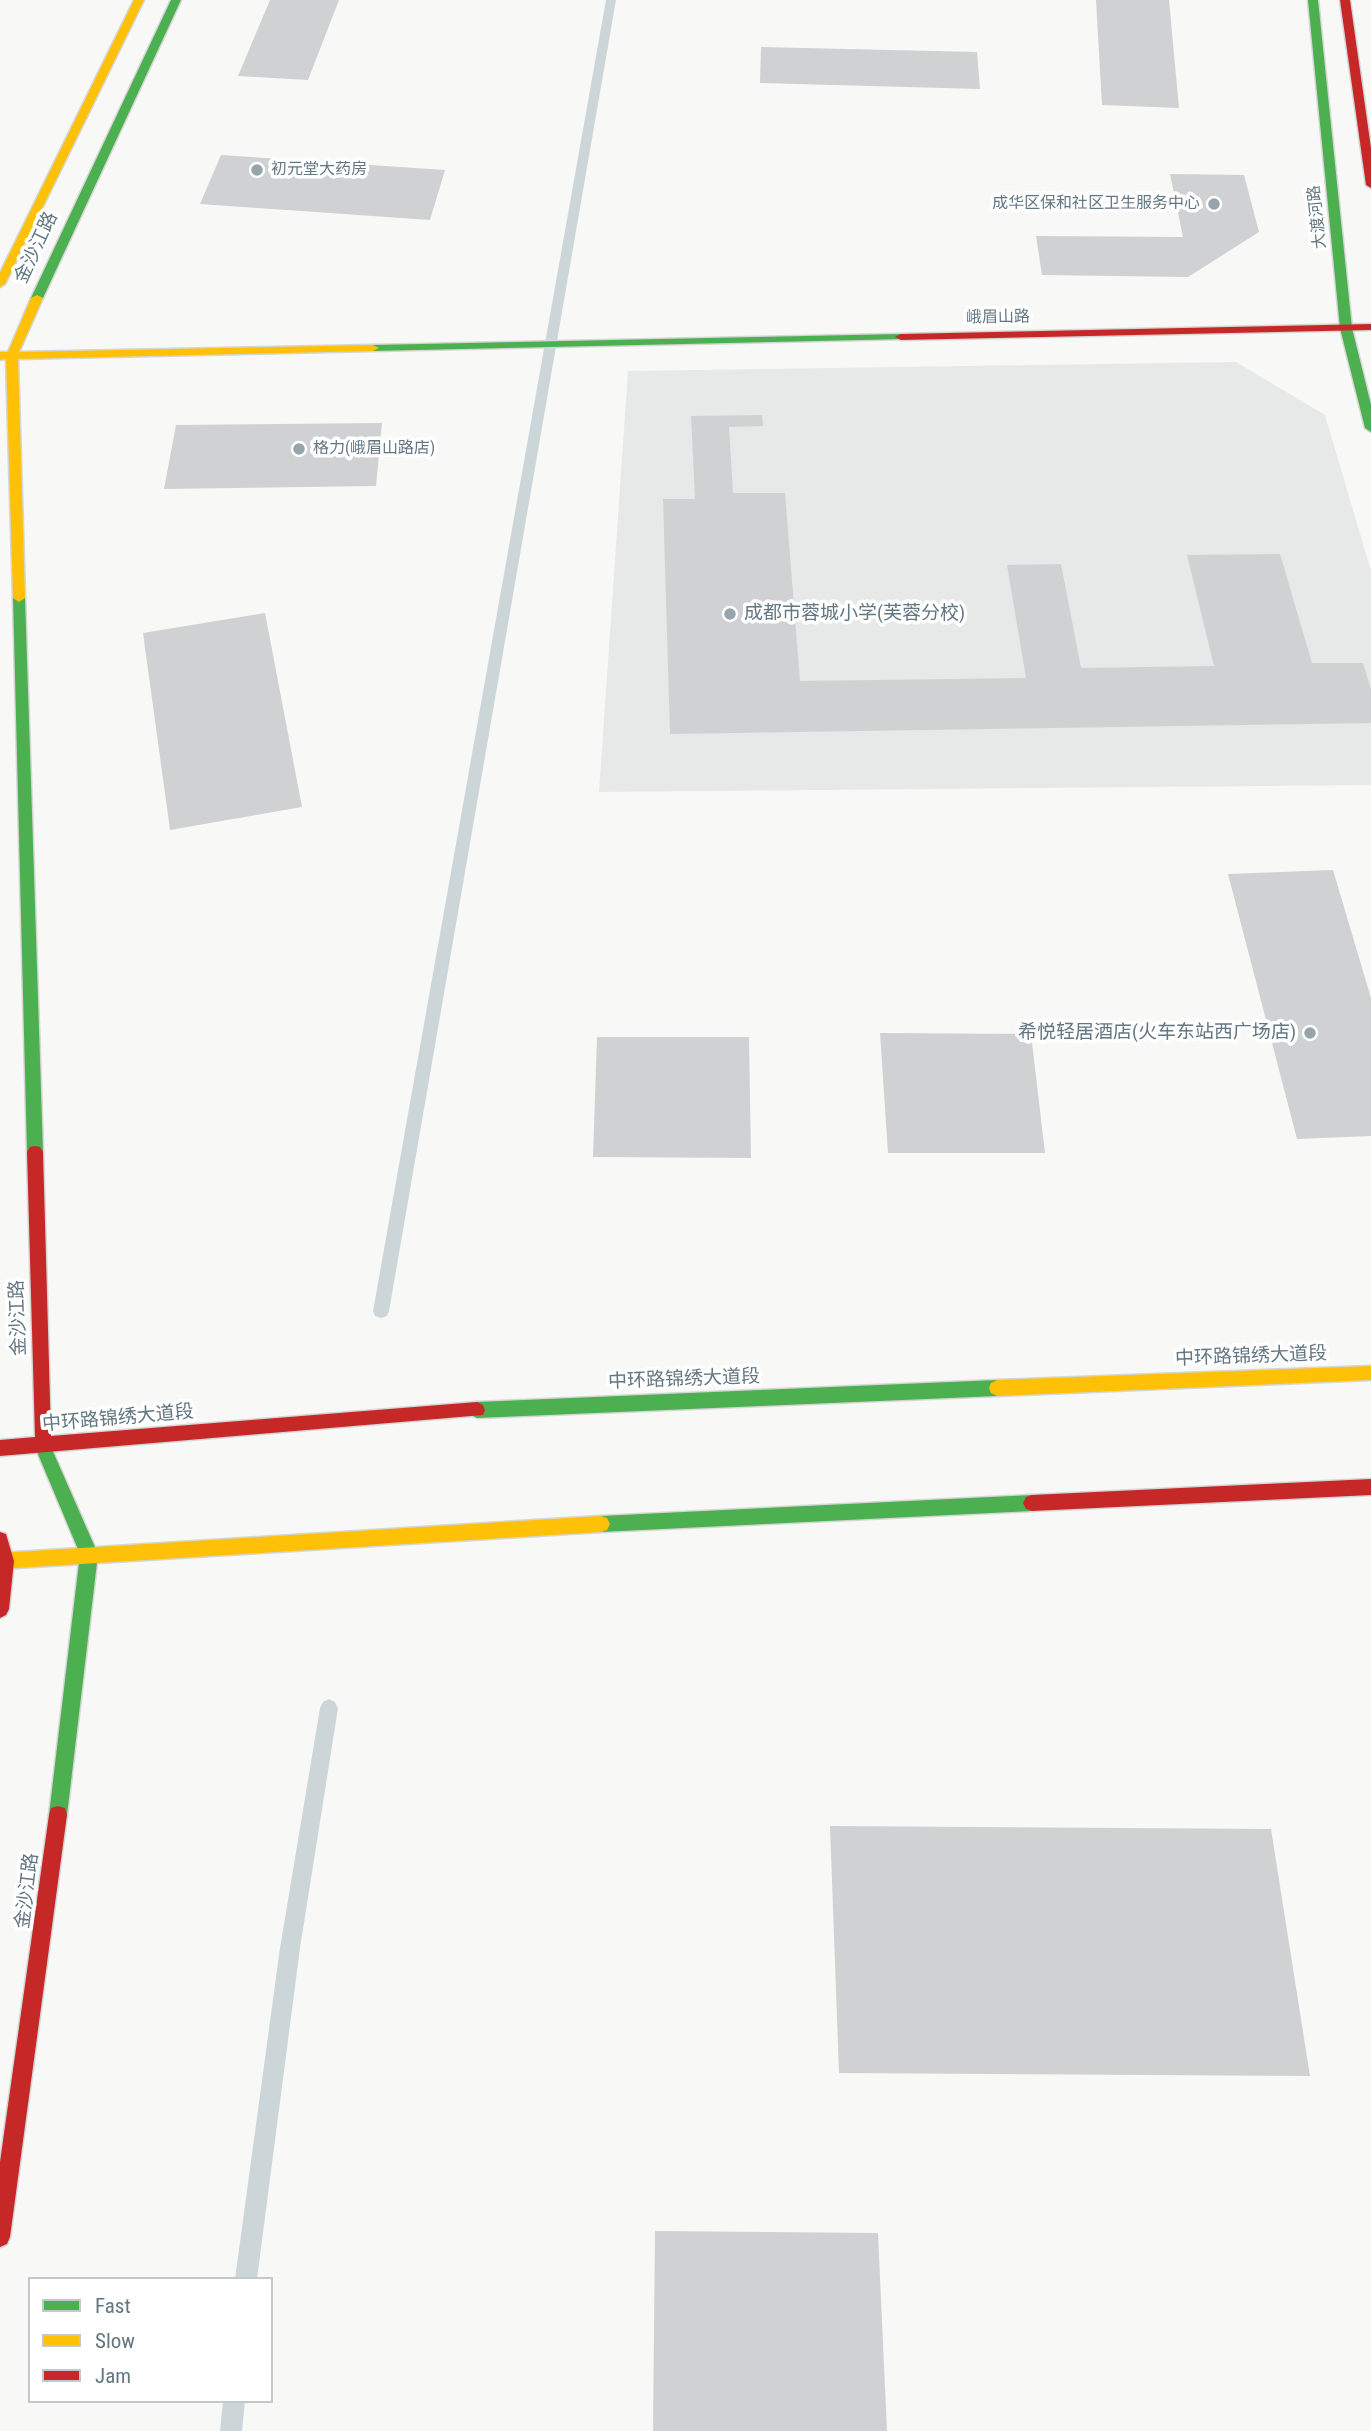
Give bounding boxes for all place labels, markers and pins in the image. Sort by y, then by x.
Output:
place label: 初元堂大药房 [271,160,367,180]
marker: 初元堂大药房 [249,162,265,178]
place label: 成华区保和社区卫生服务中心 [992,194,1200,214]
marker: 成华区保和社区卫生服务中心 [1206,196,1222,212]
place label: 格力(峨眉山路店) [313,439,435,459]
marker: 格力(峨眉山路店) [291,441,307,457]
place label: 成都市蓉城小学(芙蓉分校) [744,603,965,625]
marker: 成都市蓉城小学(芙蓉分校) [722,606,738,622]
place label: 希悦轻居酒店(火车东站西广场店) [1018,1022,1296,1044]
marker: 希悦轻居酒店(火车东站西广场店) [1302,1025,1318,1041]

